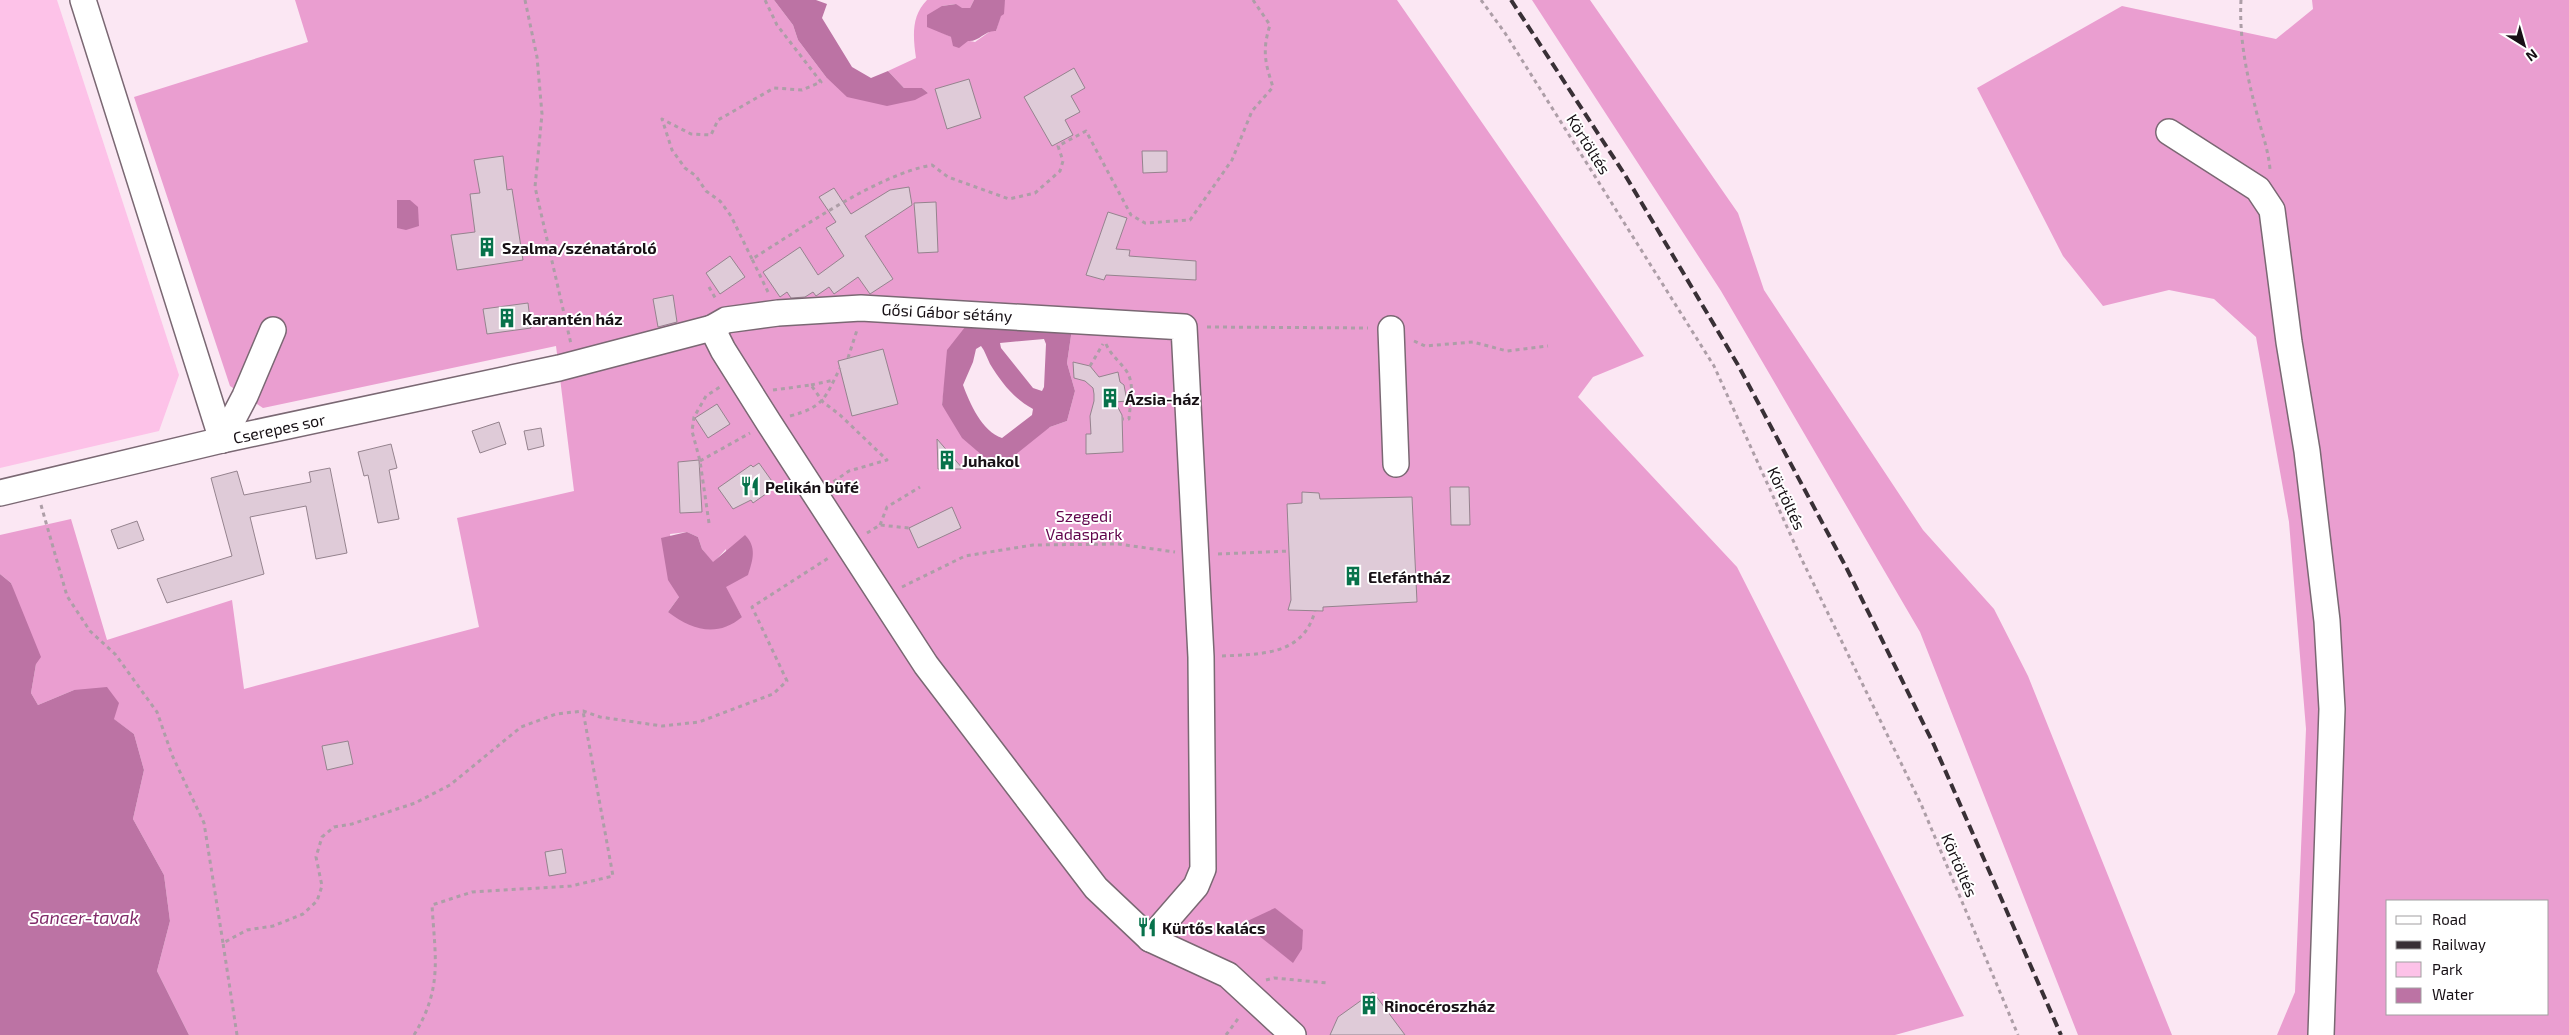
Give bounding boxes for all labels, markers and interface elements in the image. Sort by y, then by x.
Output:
north arrow [2499,20,2549,70]
text: N [2523,46,2541,66]
street label: Körtöltés [1563,110,1615,178]
building icon: Szalma/szénatároló [476,236,498,258]
place label: Szalma/szénatároló [502,238,657,257]
street label: Gősi Gábor sétány [881,299,1013,325]
building icon: Karantén ház [496,307,518,329]
place label: Karantén ház [522,309,623,328]
building icon: Ázsia-ház [1099,387,1121,409]
place label: Ázsia-ház [1125,389,1200,408]
street label: Cserepes sor [231,409,327,447]
building icon: Juhakol [936,449,958,471]
place label: Juhakol [962,451,1020,470]
street label: Körtöltés [1764,463,1810,533]
restaurant icon: Pelikán büfé [739,475,761,497]
place label: Pelikán büfé [765,477,859,496]
park label: Szegedi Vadaspark [1046,506,1122,543]
building icon: Elefántház [1342,565,1364,587]
place label: Elefántház [1368,567,1450,586]
street label: Körtöltés [1938,830,1982,900]
legend [2386,900,2549,1015]
water label: Sancer-tavak [29,906,139,928]
text: Road [2432,910,2467,928]
restaurant icon: Kürtős kalács [1136,916,1158,938]
place label: Kürtős kalács [1162,918,1265,937]
text: Railway [2432,935,2486,953]
text: Park [2432,960,2463,978]
text: Water [2432,985,2474,1003]
building icon: Rinocéroszház [1358,994,1380,1016]
place label: Rinocéroszház [1384,996,1495,1015]

